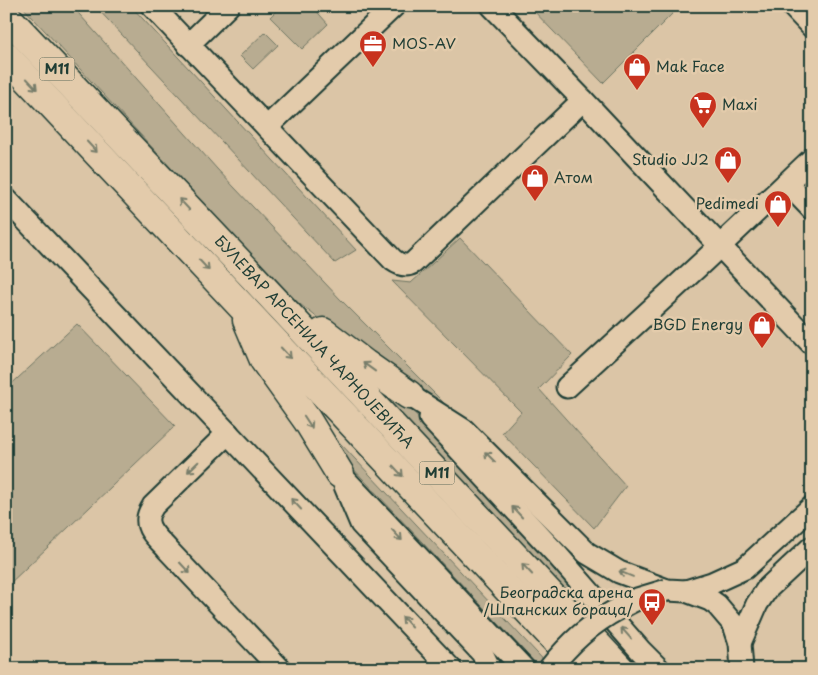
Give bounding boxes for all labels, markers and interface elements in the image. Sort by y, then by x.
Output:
office icon: MOS-AV [358,29,388,68]
place label: MOS-AV [392,31,457,54]
shop icon: Mak Face [622,52,652,91]
place label: Mak Face [656,54,725,77]
road number: M11 [40,58,74,80]
one-way arrow [26,77,38,90]
supermarket icon: Maxi [688,90,718,129]
place label: Maxi [722,92,758,115]
one-way arrow [86,140,98,153]
shop icon: Studio JJ2 [713,145,743,184]
place label: Studio JJ2 [632,147,709,170]
shop icon: Атом [520,163,550,202]
place label: Атом [554,165,593,188]
shop icon: Pedimedi [763,189,793,228]
place label: Pedimedi [696,191,759,214]
one-way arrow [178,198,190,210]
street label: БУЛЕВАР АРСЕНИЈА ЧАРНОЈЕВИЋА [210,229,420,453]
one-way arrow [198,259,210,271]
shop icon: BGD Energy [747,310,777,349]
place label: BGD Energy [653,312,743,335]
one-way arrow [280,346,292,359]
one-way arrow [362,362,376,372]
one-way arrow [303,415,313,429]
one-way arrow [484,451,497,463]
one-way arrow [186,461,199,473]
road number: M11 [420,462,454,484]
one-way arrow [392,465,403,478]
one-way arrow [290,498,302,511]
one-way arrow [511,506,523,519]
one-way arrow [391,529,403,541]
one-way arrow [179,562,191,575]
one-way arrow [521,563,533,576]
one-way arrow [619,569,634,578]
place label: Београдска арена /Шпанских бораца/ [484,580,634,620]
bus stop icon: Београдска арена /Шпанских бораца/ [637,587,667,626]
one-way arrow [401,616,413,629]
one-way arrow [620,627,631,640]

